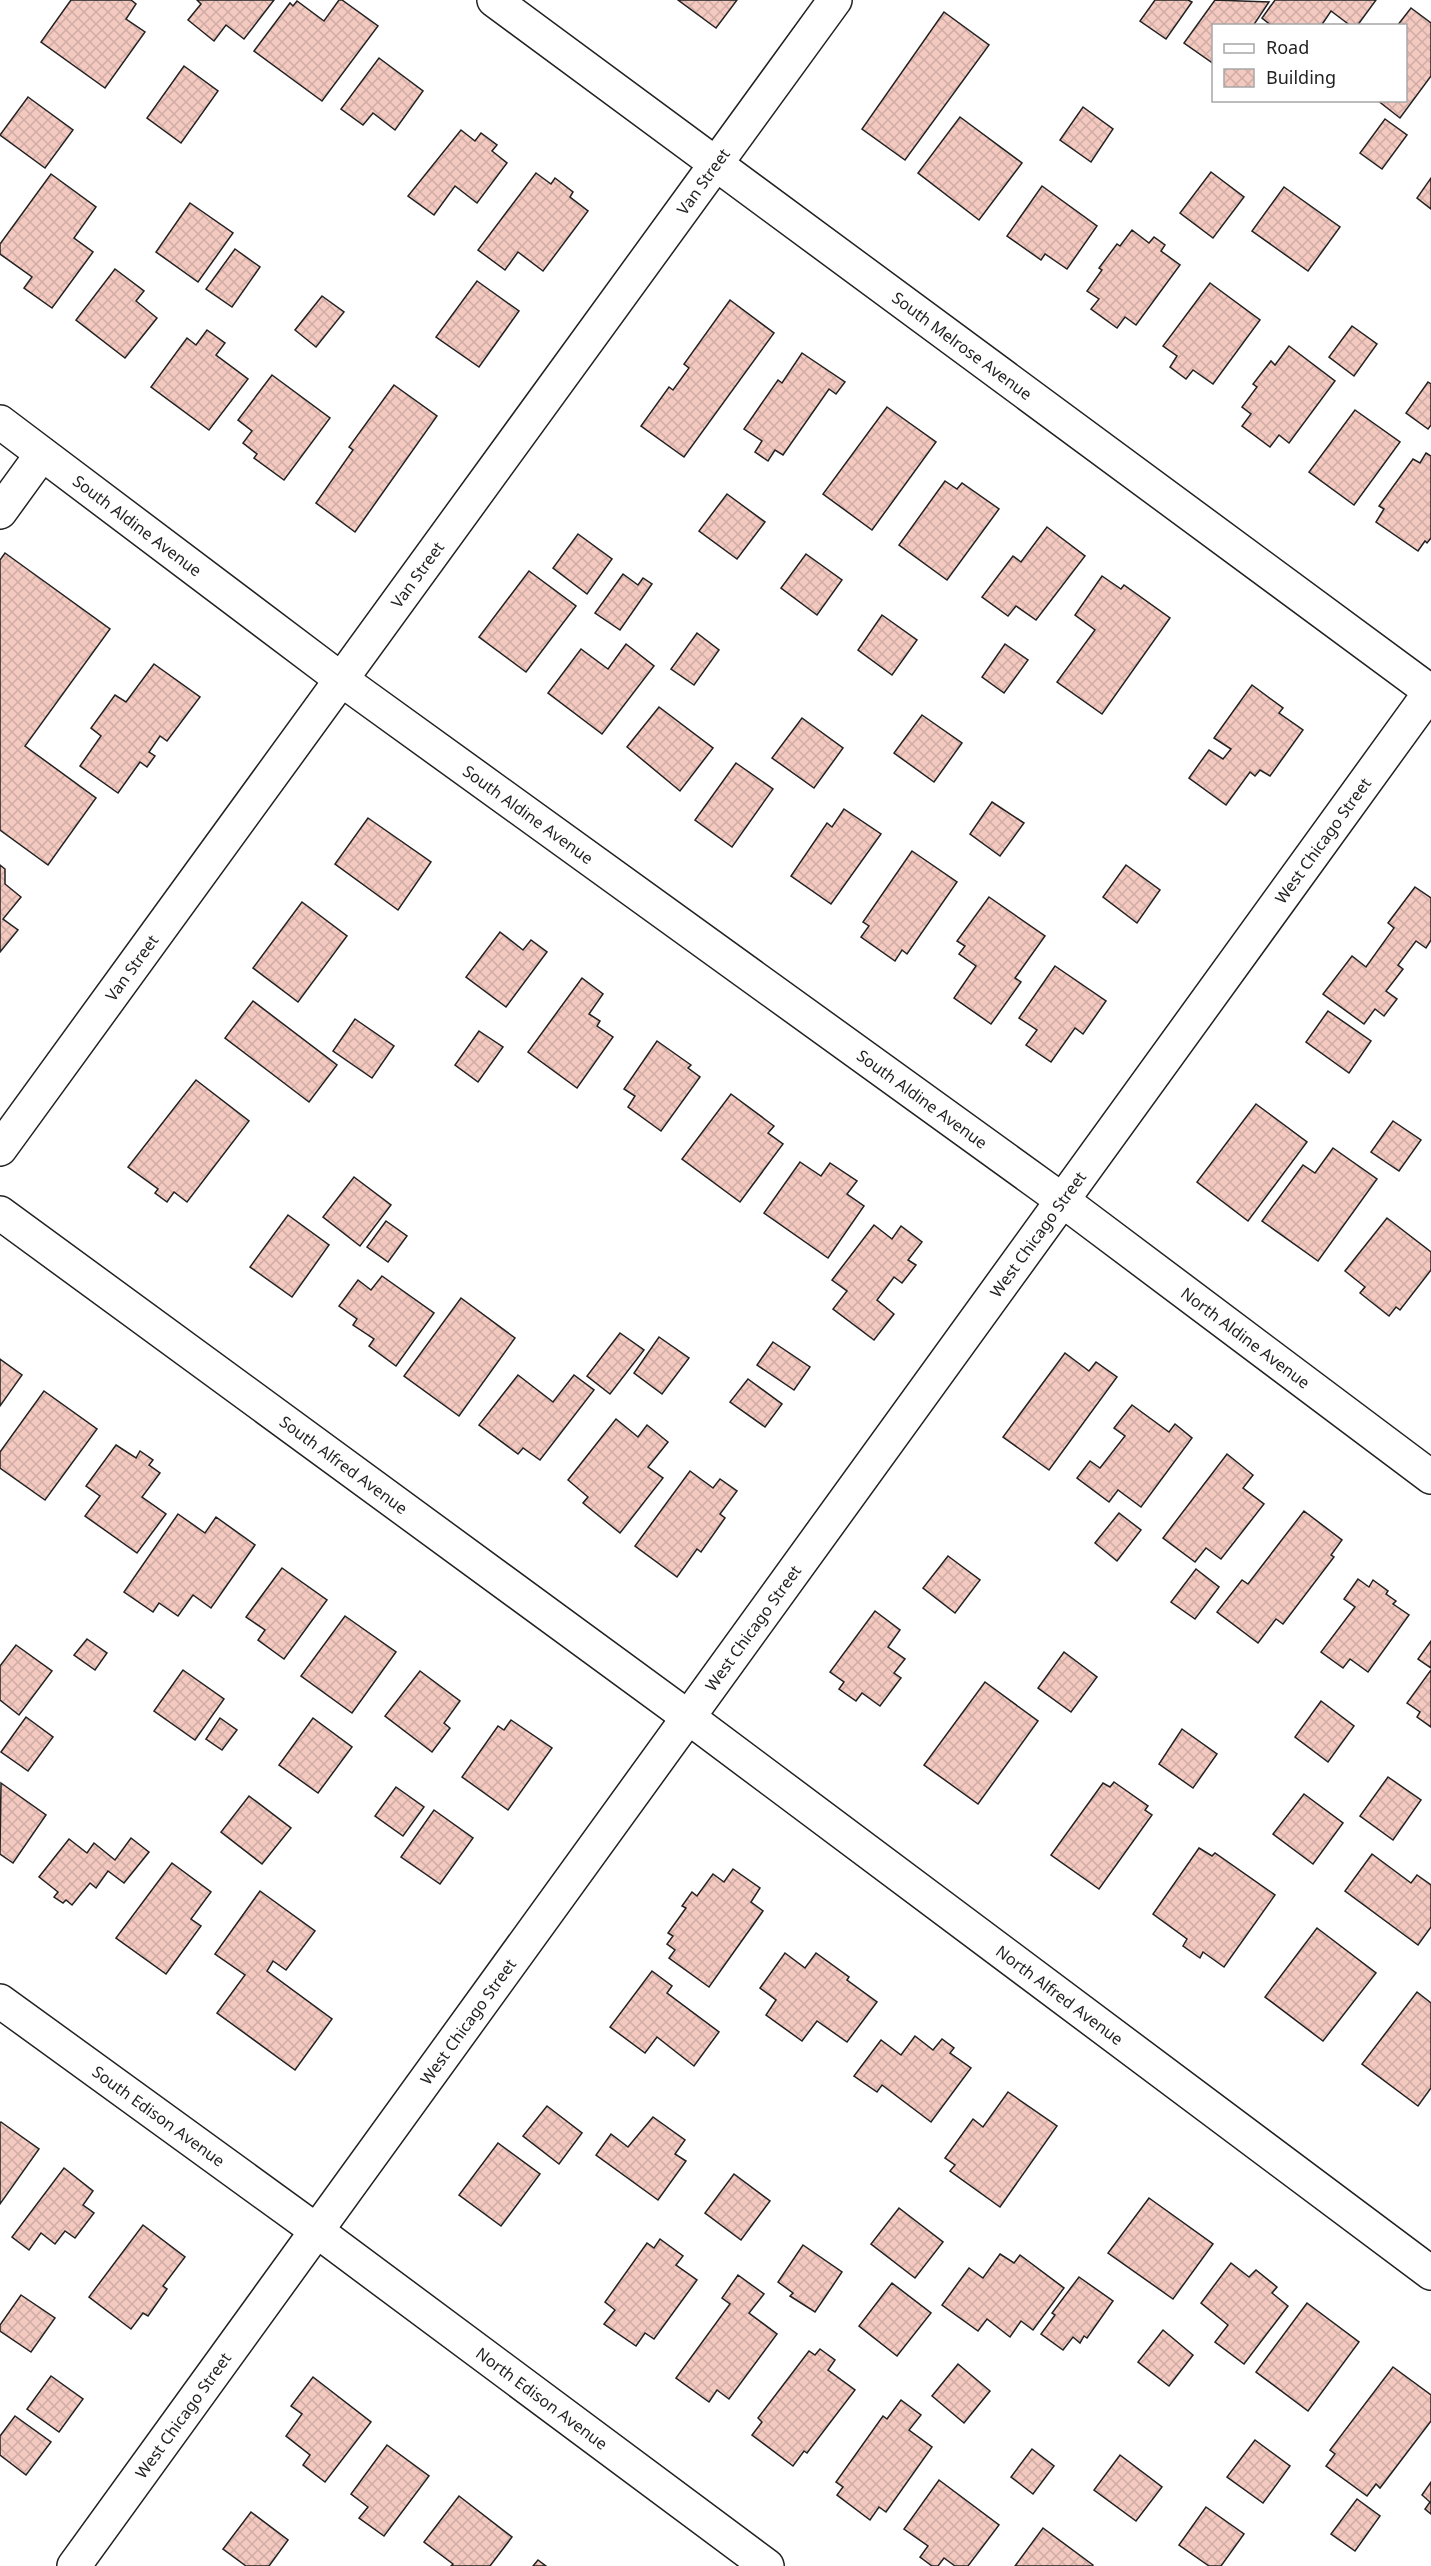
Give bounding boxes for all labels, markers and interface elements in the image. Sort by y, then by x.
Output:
legend [1212,24,1407,102]
text: Road [1266,35,1309,59]
text: Building [1266,65,1336,89]
street label: Van Street [672,144,735,219]
street label: South Melrose Avenue [888,287,1037,405]
street label: South Aldine Avenue [68,470,206,581]
street label: Van Street [386,537,449,612]
street label: South Aldine Avenue [459,760,598,869]
street label: West Chicago Street [1270,773,1376,908]
street label: Van Street [100,930,163,1005]
street label: South Aldine Avenue [852,1044,992,1154]
street label: West Chicago Street [985,1167,1091,1302]
street label: North Aldine Avenue [1177,1282,1314,1393]
street label: South Alfred Avenue [275,1410,412,1519]
street label: West Chicago Street [700,1560,806,1695]
street label: North Alfred Avenue [991,1940,1128,2050]
street label: West Chicago Street [415,1954,521,2089]
street label: South Edison Avenue [88,2061,229,2172]
street label: North Edison Avenue [472,2342,612,2455]
street label: West Chicago Street [130,2348,236,2483]

